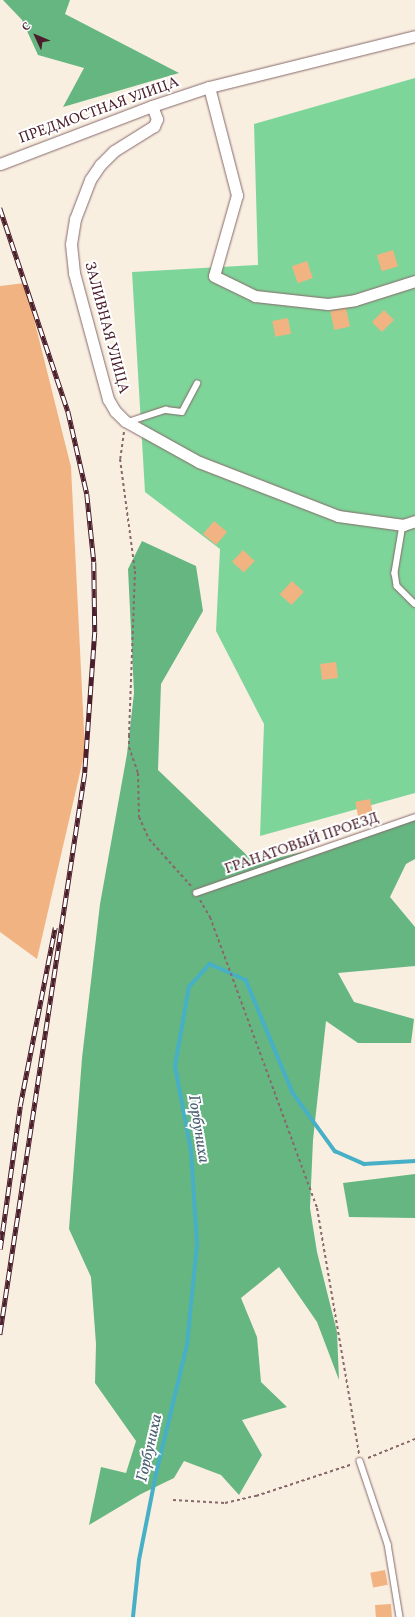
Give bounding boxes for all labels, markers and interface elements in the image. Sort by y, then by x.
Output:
north arrow [16,16,56,56]
text: С [19,20,35,35]
street label: ПРЕДМОСТНАЯ УЛИЦА [16,74,182,148]
street label: ЗАЛИВНАЯ УЛИЦА [80,260,132,396]
street label: ГРАНАТОВЫЙ ПРОЕЗД [222,809,382,879]
water label: Горбуниха [183,1094,213,1164]
water label: Горбуниха [133,1412,167,1484]

